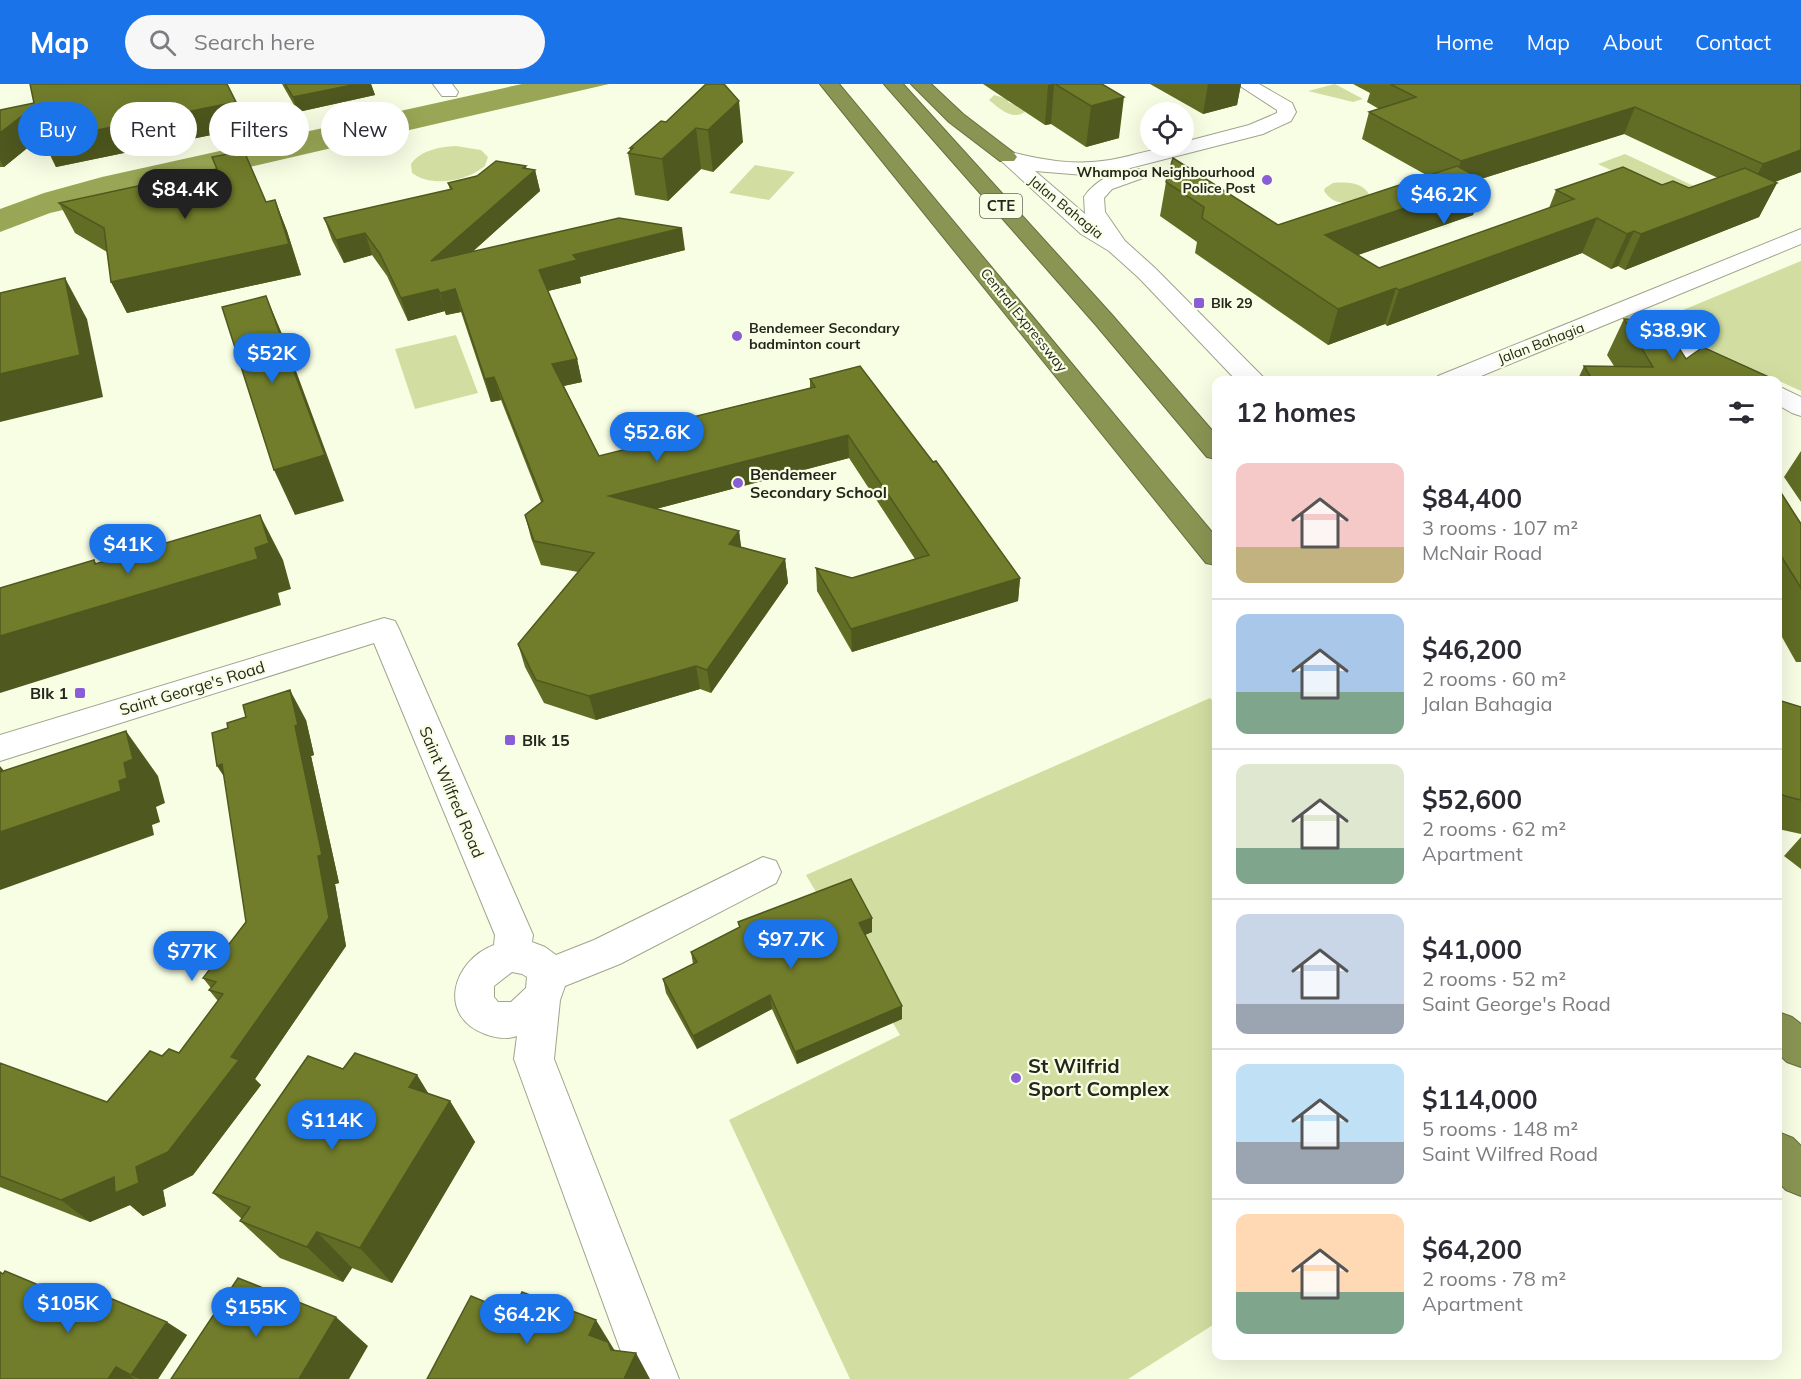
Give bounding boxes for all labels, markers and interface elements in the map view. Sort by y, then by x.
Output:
search box [125,15,545,69]
text: Map [30,25,89,60]
icon: search [146,26,179,59]
text: Search here [194,28,315,56]
text: Home [1436,29,1494,55]
text: Map [1527,29,1570,55]
text: About [1603,29,1662,55]
text: Contact [1695,29,1771,55]
chip: Buy [18,102,98,156]
chip: Rent [110,102,197,156]
chip: Filters [209,102,309,156]
chip: New [321,102,409,156]
map controls [1140,102,1194,156]
button: locate [1140,102,1194,156]
place label: Whampoa Neighbourhood Police Post [1077,163,1256,197]
pin: $84.4K [136,169,234,220]
street label: Jalan Bahagia [1025,171,1107,243]
marker: Whampoa Neighbourhood Police Post [1260,173,1274,187]
pin: $46.2K [1395,174,1493,225]
text: $84.4K [152,176,218,201]
text: $46.2K [1411,181,1477,206]
road number: CTE [980,194,1022,218]
street label: Central Expressway [977,264,1072,376]
place label: Blk 29 [1211,294,1253,312]
marker: Blk 29 [1192,296,1206,310]
pin: $38.9K [1624,310,1722,361]
text: $38.9K [1640,317,1706,342]
street label: Jalan Bahagia [1495,318,1587,368]
place label: Bendemeer Secondary badminton court [749,319,900,353]
marker: Bendemeer Secondary badminton court [730,329,744,343]
pin: $52K [236,333,308,384]
text: $52K [247,340,297,365]
text: 12 homes [1236,396,1356,429]
icon: filters [1725,396,1758,429]
pin: $52.6K [608,412,706,463]
text: $52.6K [624,419,690,444]
place label: Bendemeer Secondary School [750,464,887,502]
marker: Bendemeer Secondary School [731,476,745,490]
text: $84,400 [1422,482,1522,515]
icon: home [1284,487,1356,559]
text: 3 rooms · 107 m² [1422,515,1578,540]
pin: $41K [92,524,164,575]
text: $41K [103,531,153,556]
text: McNair Road [1422,540,1542,565]
text: $46,200 [1422,633,1522,666]
icon: home [1284,638,1356,710]
street label: Saint George's Road [117,656,267,720]
text: 2 rooms · 60 m² [1422,666,1566,691]
place label: Blk 1 [30,683,68,703]
marker: Blk 1 [73,686,87,700]
text: Jalan Bahagia [1422,691,1552,716]
street label: Saint Wilfred Road [415,723,489,861]
place label: Blk 15 [522,730,570,750]
marker: Blk 15 [503,733,517,747]
text: $52,600 [1422,783,1522,816]
icon: home [1284,788,1356,860]
text: 2 rooms · 62 m² [1422,816,1566,841]
text: Apartment [1422,841,1523,866]
pin: $97.7K [742,919,840,970]
text: $97.7K [758,926,824,951]
pin: $77K [156,931,228,982]
text: $41,000 [1422,933,1522,966]
text: $77K [167,938,217,963]
icon: home [1284,938,1356,1010]
text: 2 rooms · 52 m² [1422,966,1566,991]
text: Saint George's Road [1422,991,1611,1016]
place label: St Wilfrid Sport Complex [1028,1053,1170,1101]
marker: St Wilfrid Sport Complex [1009,1071,1023,1085]
text: $114,000 [1422,1083,1538,1116]
icon: home [1284,1088,1356,1160]
pin: $114K [290,1100,374,1151]
text: $114K [301,1107,363,1132]
text: 5 rooms · 148 m² [1422,1116,1578,1141]
text: Saint Wilfred Road [1422,1141,1598,1166]
text: $64,200 [1422,1233,1522,1266]
icon: home [1284,1238,1356,1310]
text: 2 rooms · 78 m² [1422,1266,1566,1291]
pin: $105K [26,1283,110,1334]
pin: $155K [214,1287,298,1338]
text: $105K [37,1290,99,1315]
text: Apartment [1422,1291,1523,1316]
text: $155K [225,1294,287,1319]
pin: $64.2K [478,1294,576,1345]
text: $64.2K [494,1301,560,1326]

